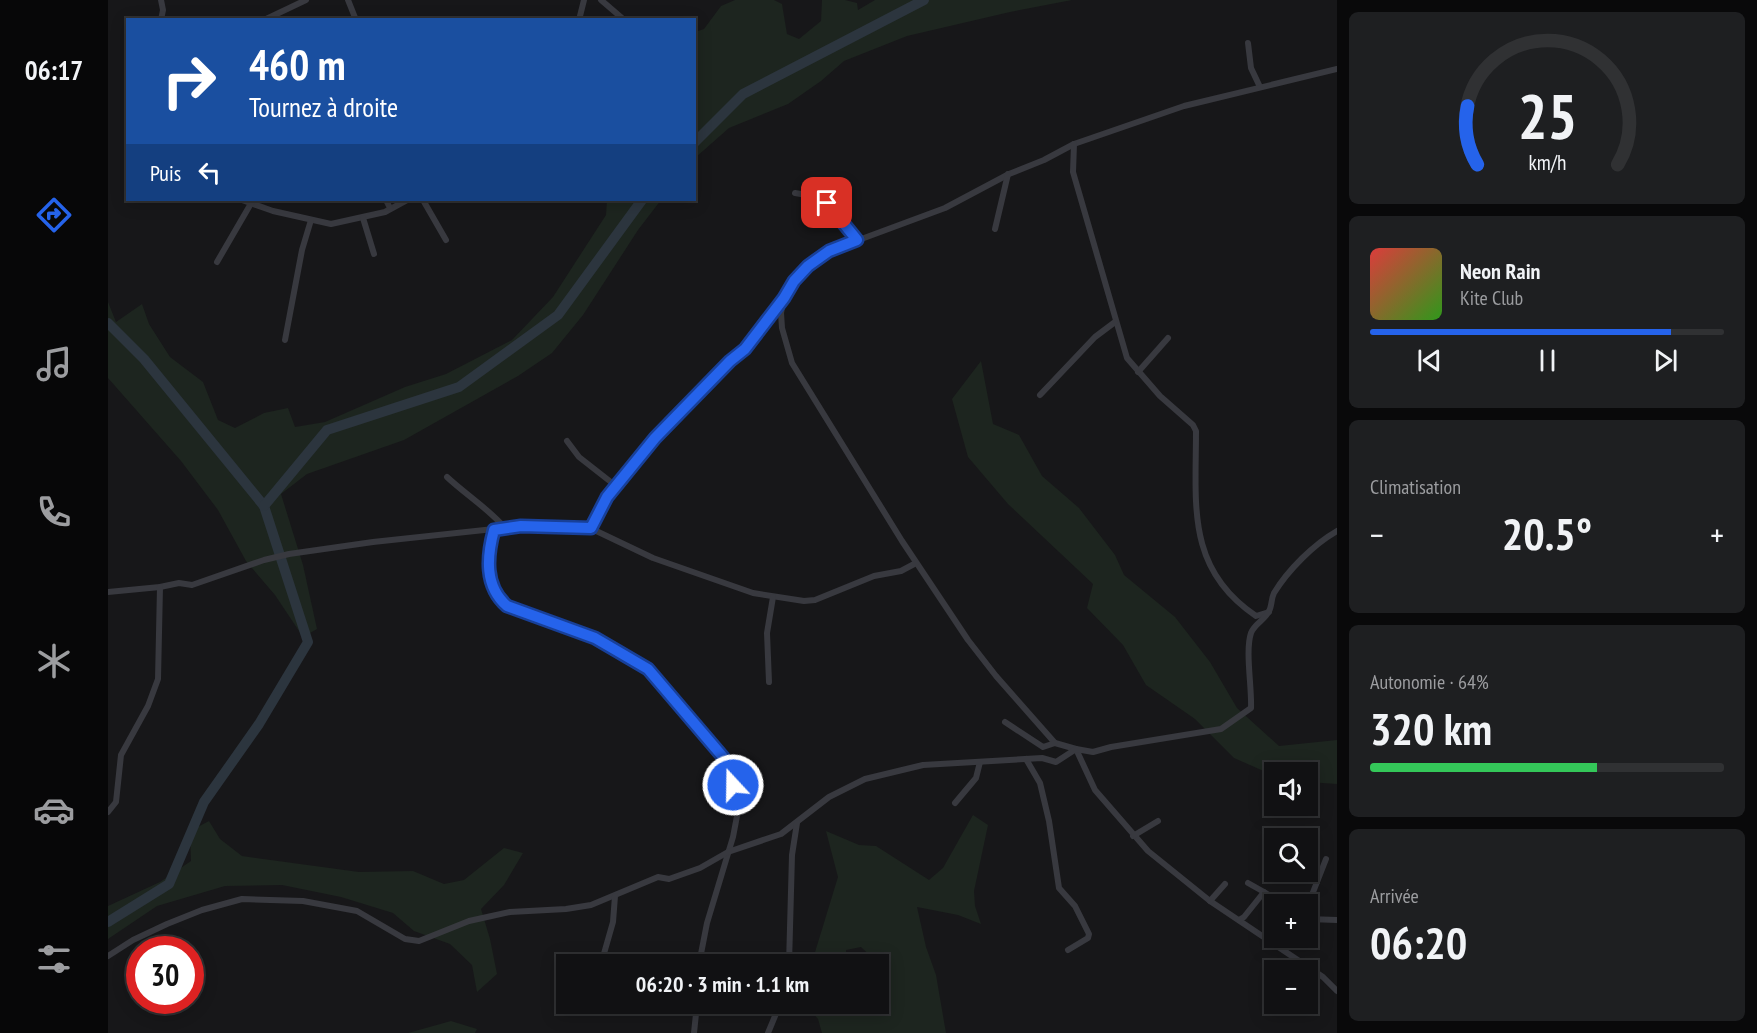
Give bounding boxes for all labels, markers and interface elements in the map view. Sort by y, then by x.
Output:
text: 460 m [249,37,346,92]
icon: right [150,42,228,120]
text: 06:17 [25,53,83,87]
text: 25 [1517,75,1577,156]
text: Tournez à droite [249,90,398,124]
text: km/h [1528,148,1566,176]
icon: left [193,156,226,189]
text: Puis [150,159,181,187]
pin [801,177,852,228]
icon: arrive [810,186,843,219]
icon: directions [33,194,75,236]
text: Neon Rain [1460,257,1540,285]
text: Kite Club [1460,285,1523,311]
icon: music [33,343,75,385]
icon: previous [1413,344,1446,377]
icon: pause [1531,344,1564,377]
icon: next [1649,344,1682,377]
text: Climatisation [1370,474,1461,500]
icon: phone [33,491,75,533]
text: 20.5° [1502,504,1592,562]
text: − [1370,513,1384,556]
text: + [1710,513,1724,556]
icon: climate [33,640,75,682]
text: Autonomie · 64% [1370,669,1489,695]
text: 320 km [1370,699,1492,757]
position arrow [701,753,765,817]
map controls [1264,762,1318,1014]
button: sound [1264,762,1318,816]
icon: car [33,789,75,831]
button: search [1264,828,1318,882]
text: Arrivée [1370,883,1419,909]
button: + [1264,894,1318,948]
text: 06:20 [1370,913,1467,971]
speed limit sign: 30 [126,936,204,1014]
icon: filters [33,938,75,980]
button: − [1264,960,1318,1014]
text: 06:20 · 3 min · 1.1 km [636,970,809,998]

